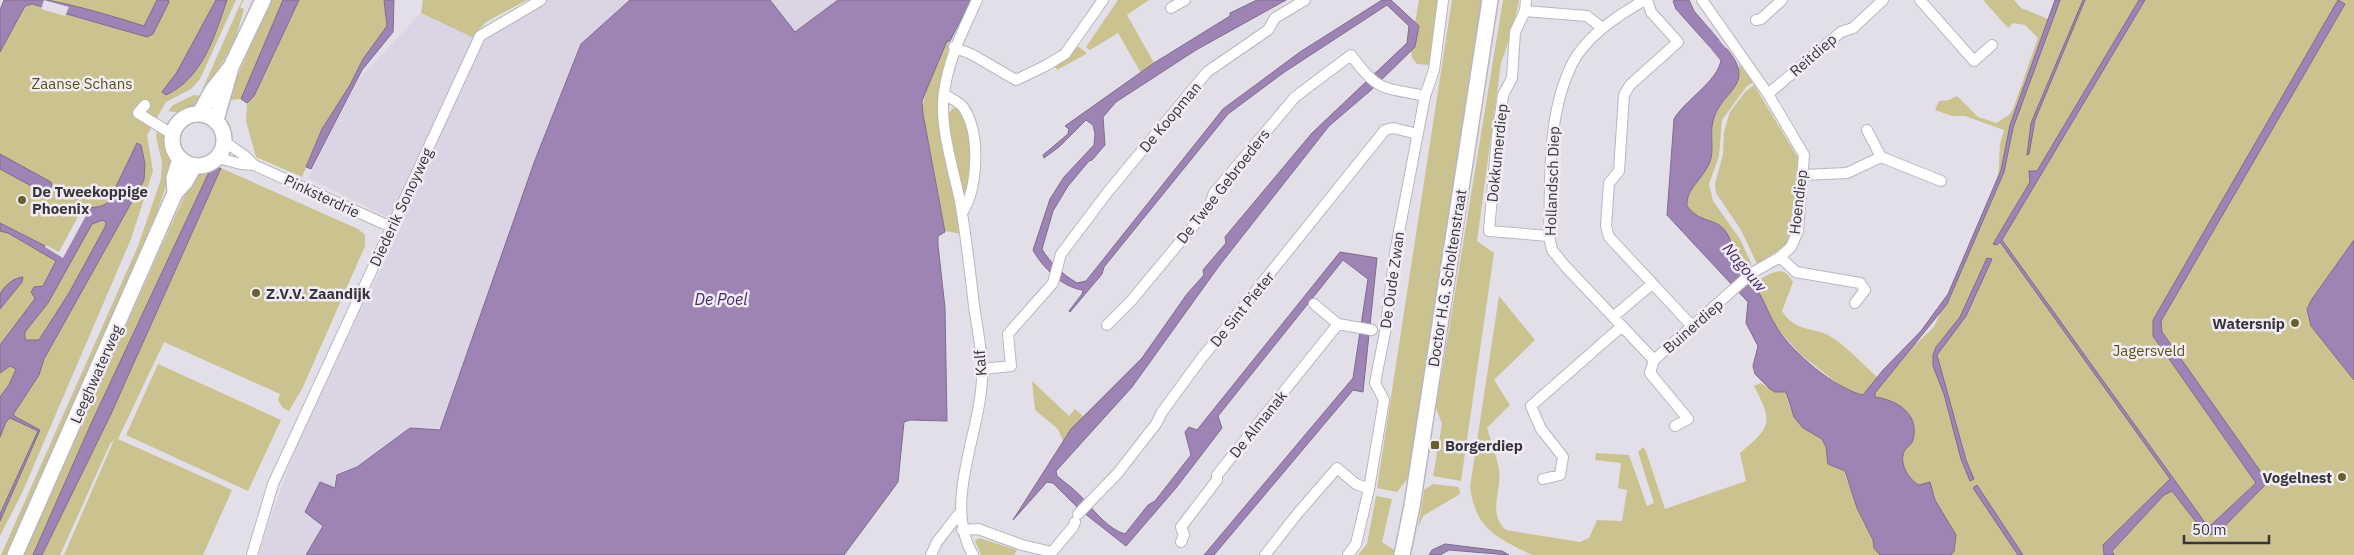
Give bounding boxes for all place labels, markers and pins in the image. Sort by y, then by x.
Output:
place label: De Tweekoppige Phoenix [32,182,148,218]
marker: De Tweekoppige Phoenix [16,194,28,206]
place label: Z.V.V. Zaandijk [266,284,371,303]
marker: Z.V.V. Zaandijk [250,287,262,299]
place label: Watersnip [2212,314,2285,333]
marker: Watersnip [2289,317,2301,329]
place label: Borgerdiep [1445,436,1523,455]
marker: Borgerdiep [1429,439,1441,451]
place label: Vogelnest [2263,468,2332,487]
marker: Vogelnest [2336,471,2348,483]

